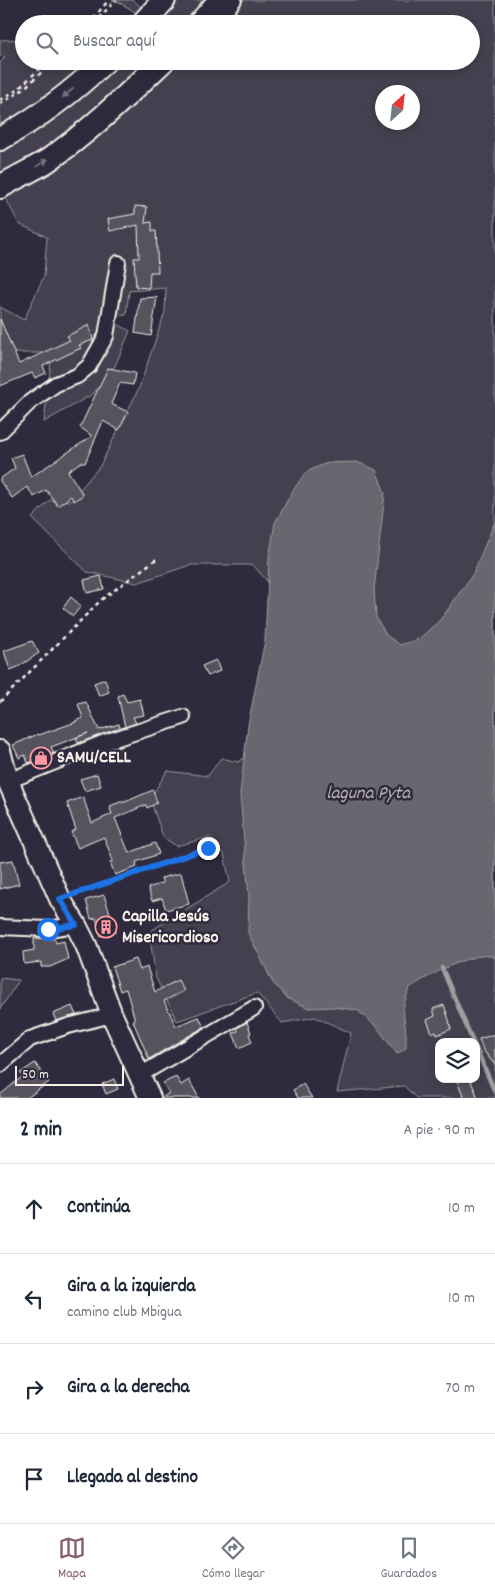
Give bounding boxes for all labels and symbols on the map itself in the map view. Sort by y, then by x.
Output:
north arrow [375,85,420,130]
one-way arrow [62,88,75,99]
one-way arrow [36,158,49,167]
shop icon: SAMU/CELL [29,746,53,770]
place label: SAMU/CELL [57,746,132,771]
water label: laguna Pyta [326,781,411,808]
route end [197,837,220,860]
place label: Capilla Jesús Misericordioso [122,905,219,951]
building icon: Capilla Jesús Misericordioso [94,915,118,939]
route start [37,918,60,941]
scale bar [15,1063,124,1086]

